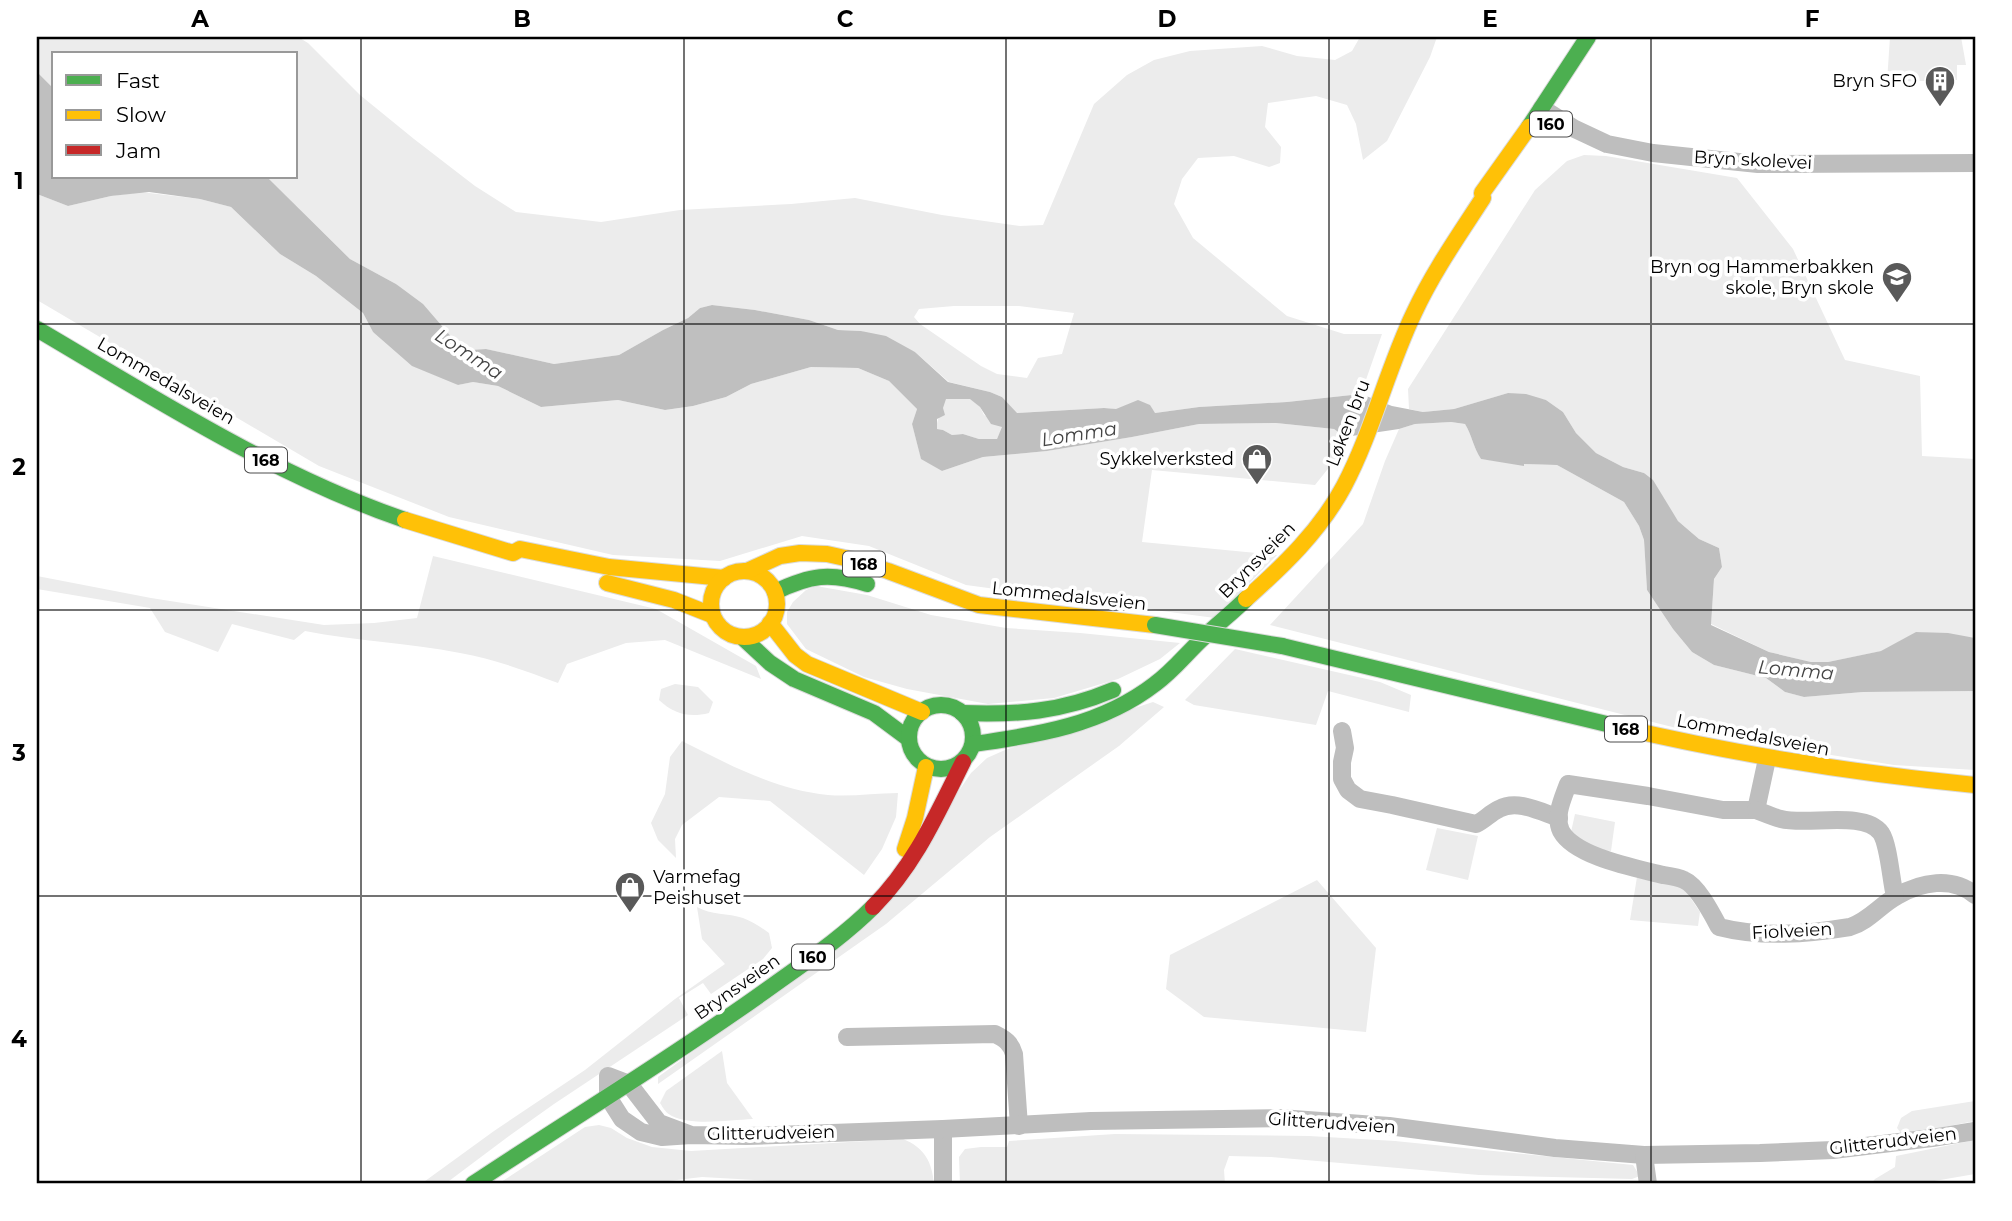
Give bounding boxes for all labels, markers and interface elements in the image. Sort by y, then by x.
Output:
text: A [190,5,209,33]
text: B [513,5,531,33]
text: C [837,5,854,33]
text: D [1158,5,1177,33]
text: E [1482,5,1498,33]
text: F [1805,5,1820,33]
legend [52,52,298,178]
building icon: Bryn SFO [1923,64,1957,108]
text: Fast [116,68,160,93]
place label: Bryn SFO [1832,70,1917,92]
text: Slow [116,102,166,127]
road number: 160 [1530,112,1572,136]
text: Jam [115,138,161,163]
street label: Bryn skolevei [1693,146,1813,174]
text: 1 [14,167,24,195]
place label: Bryn og Hammerbakken skole, Bryn skole [1650,256,1874,299]
school or university icon: Bryn og Hammerbakken skole, Bryn skole [1880,260,1914,304]
water label: Lomma [431,324,507,384]
street label: Lommedalsveien [93,333,239,429]
street label: Løken bru [1321,376,1375,470]
water label: Lomma [1040,417,1119,451]
shop icon: Sykkelverksted [1240,442,1274,486]
road number: 168 [245,447,287,472]
place label: Sykkelverksted [1100,448,1234,470]
text: 2 [12,453,26,481]
street label: Brynsveien [1214,517,1300,603]
road number: 168 [843,552,885,576]
street label: Lommedalsveien [991,577,1147,615]
water label: Lomma [1757,655,1835,685]
street label: Lommedalsveien [1675,709,1831,761]
road number: 168 [1605,716,1647,742]
text: 3 [11,739,26,767]
place label: Varmefag Peishuset [653,866,741,909]
shop icon: Varmefag Peishuset [613,870,647,914]
street label: Fiolveien [1751,918,1833,944]
road number: 160 [792,945,834,970]
street label: Brynsveien [690,949,784,1025]
text: 4 [11,1025,27,1053]
street label: Glitterudveien [1267,1108,1397,1138]
street label: Glitterudveien [707,1121,835,1145]
street label: Glitterudveien [1828,1122,1958,1160]

